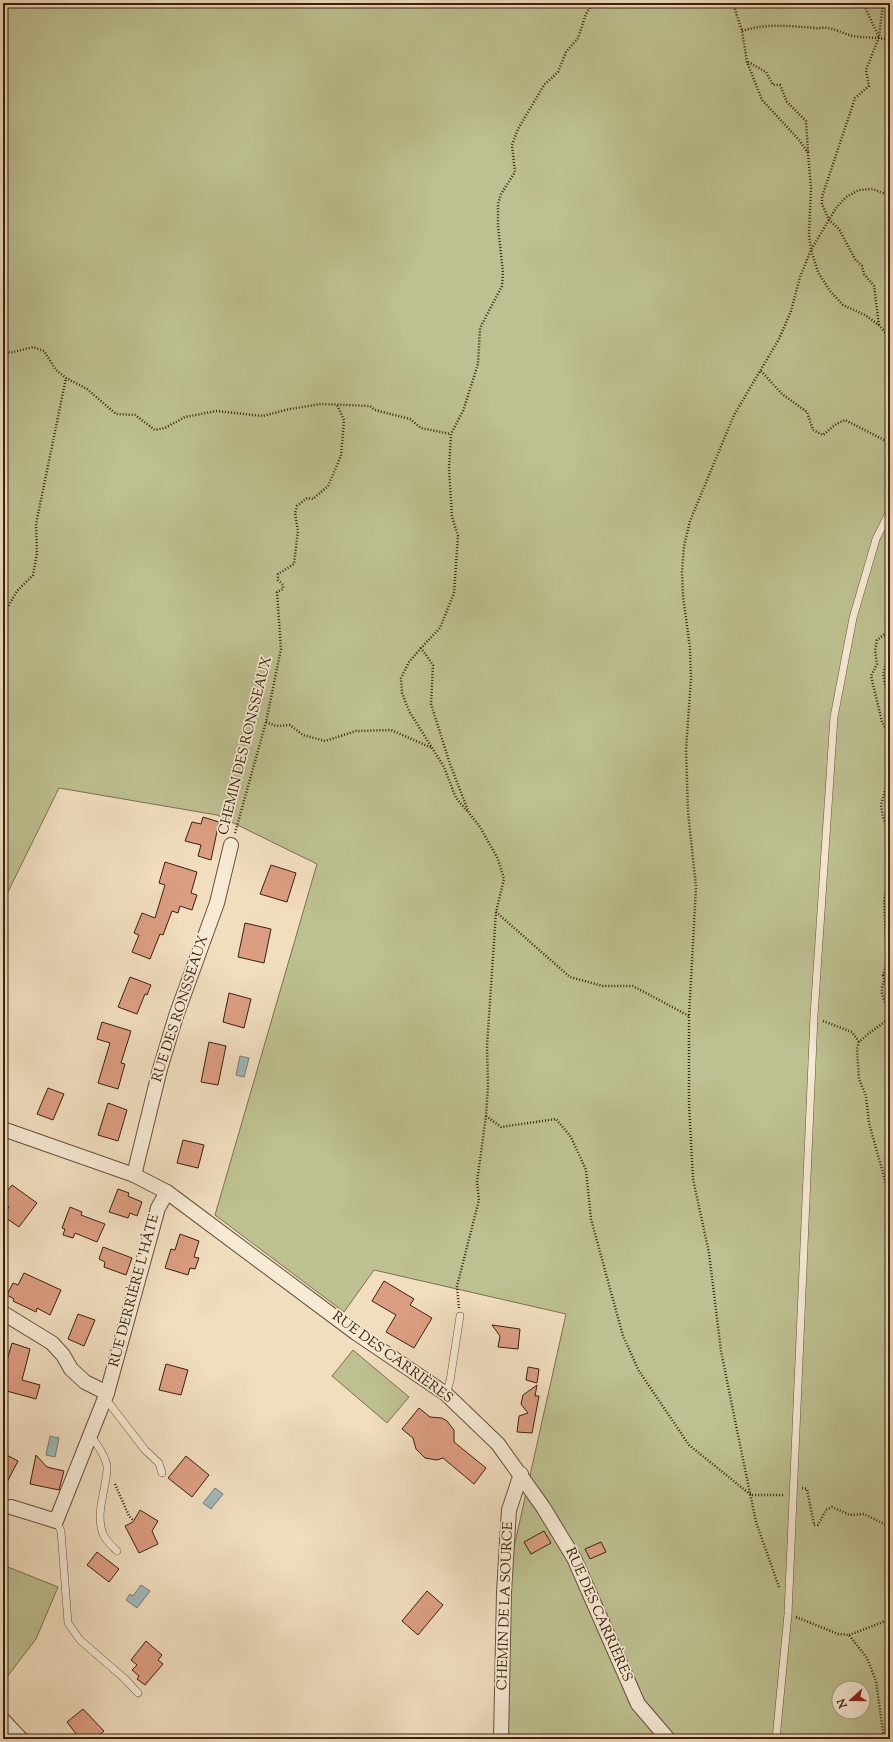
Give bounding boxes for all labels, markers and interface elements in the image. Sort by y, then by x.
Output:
street label: CHEMIN DES RONSSEAUX [214,654,278,837]
street label: RUE DES RONSSEAUX [148,933,214,1085]
street label: RUE DERRIÈRE L'HÂTE [105,1212,165,1370]
street label: RUE DES CARRIÈRES [327,1307,457,1409]
street label: CHEMIN DE LA SOURCE [493,1521,519,1691]
street label: RUE DES CARRIÈRES [559,1545,637,1685]
north arrow [831,1680,871,1720]
text: N [833,1696,852,1711]

